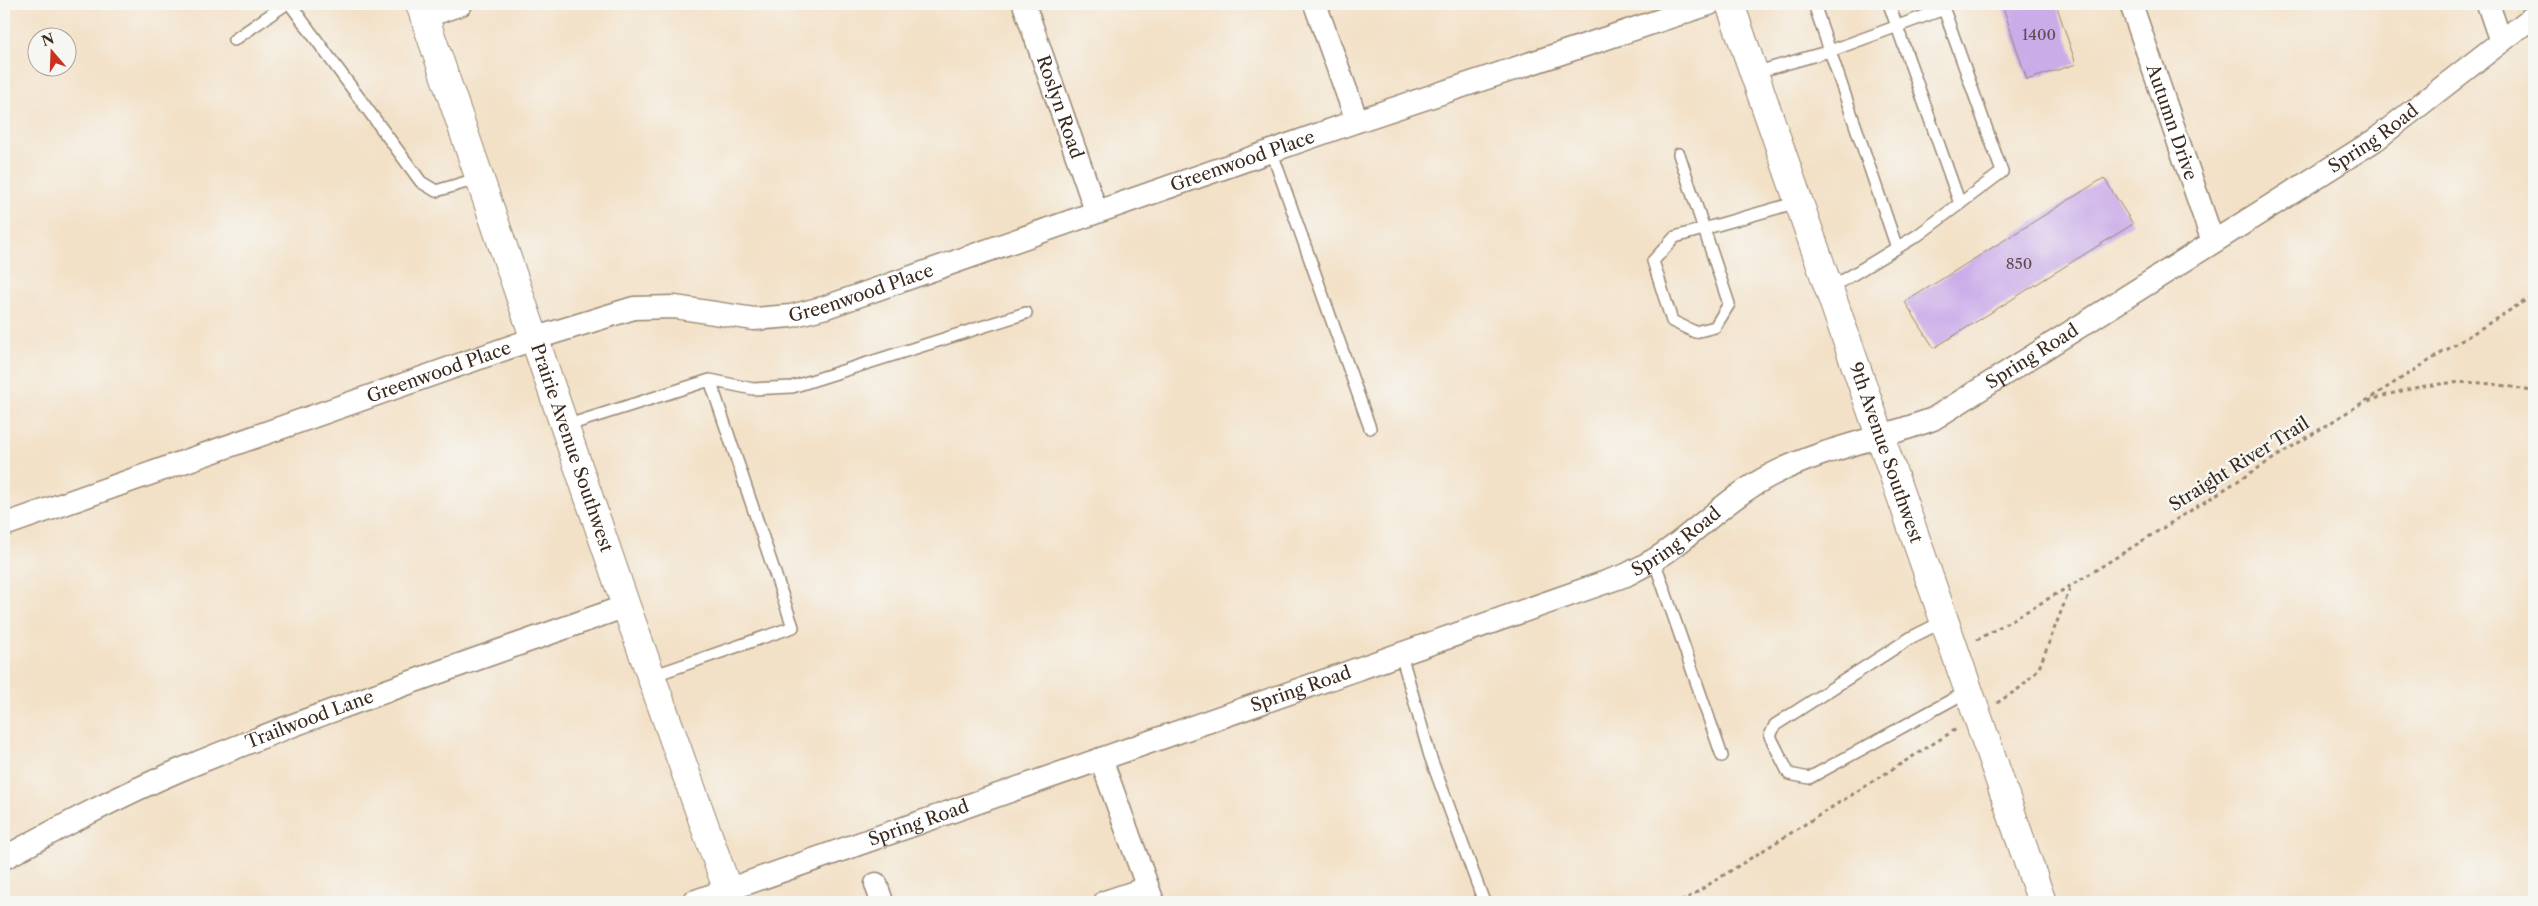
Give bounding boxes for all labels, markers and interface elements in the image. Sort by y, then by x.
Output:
house number: 1400 [2022,25,2056,44]
north arrow [28,28,78,78]
text: N [39,29,56,50]
street label: Roslyn Road [1032,52,1088,162]
street label: Autumn Drive [2141,60,2202,183]
street label: Spring Road [2324,99,2423,178]
street label: Greenwood Place [1167,126,1318,196]
house number: 850 [2006,254,2032,273]
street label: Greenwood Place [786,259,936,327]
street label: Spring Road [1982,319,2082,394]
street label: Greenwood Place [364,337,514,408]
street label: Prairie Avenue Southwest [526,340,618,556]
street label: 9th Avenue Southwest [1844,359,1928,547]
street label: Straight River Trail [2165,412,2313,516]
street label: Spring Road [1628,502,1725,581]
street label: Spring Road [1248,661,1354,717]
street label: Trailwood Lane [242,685,377,753]
street label: Spring Road [865,795,972,851]

